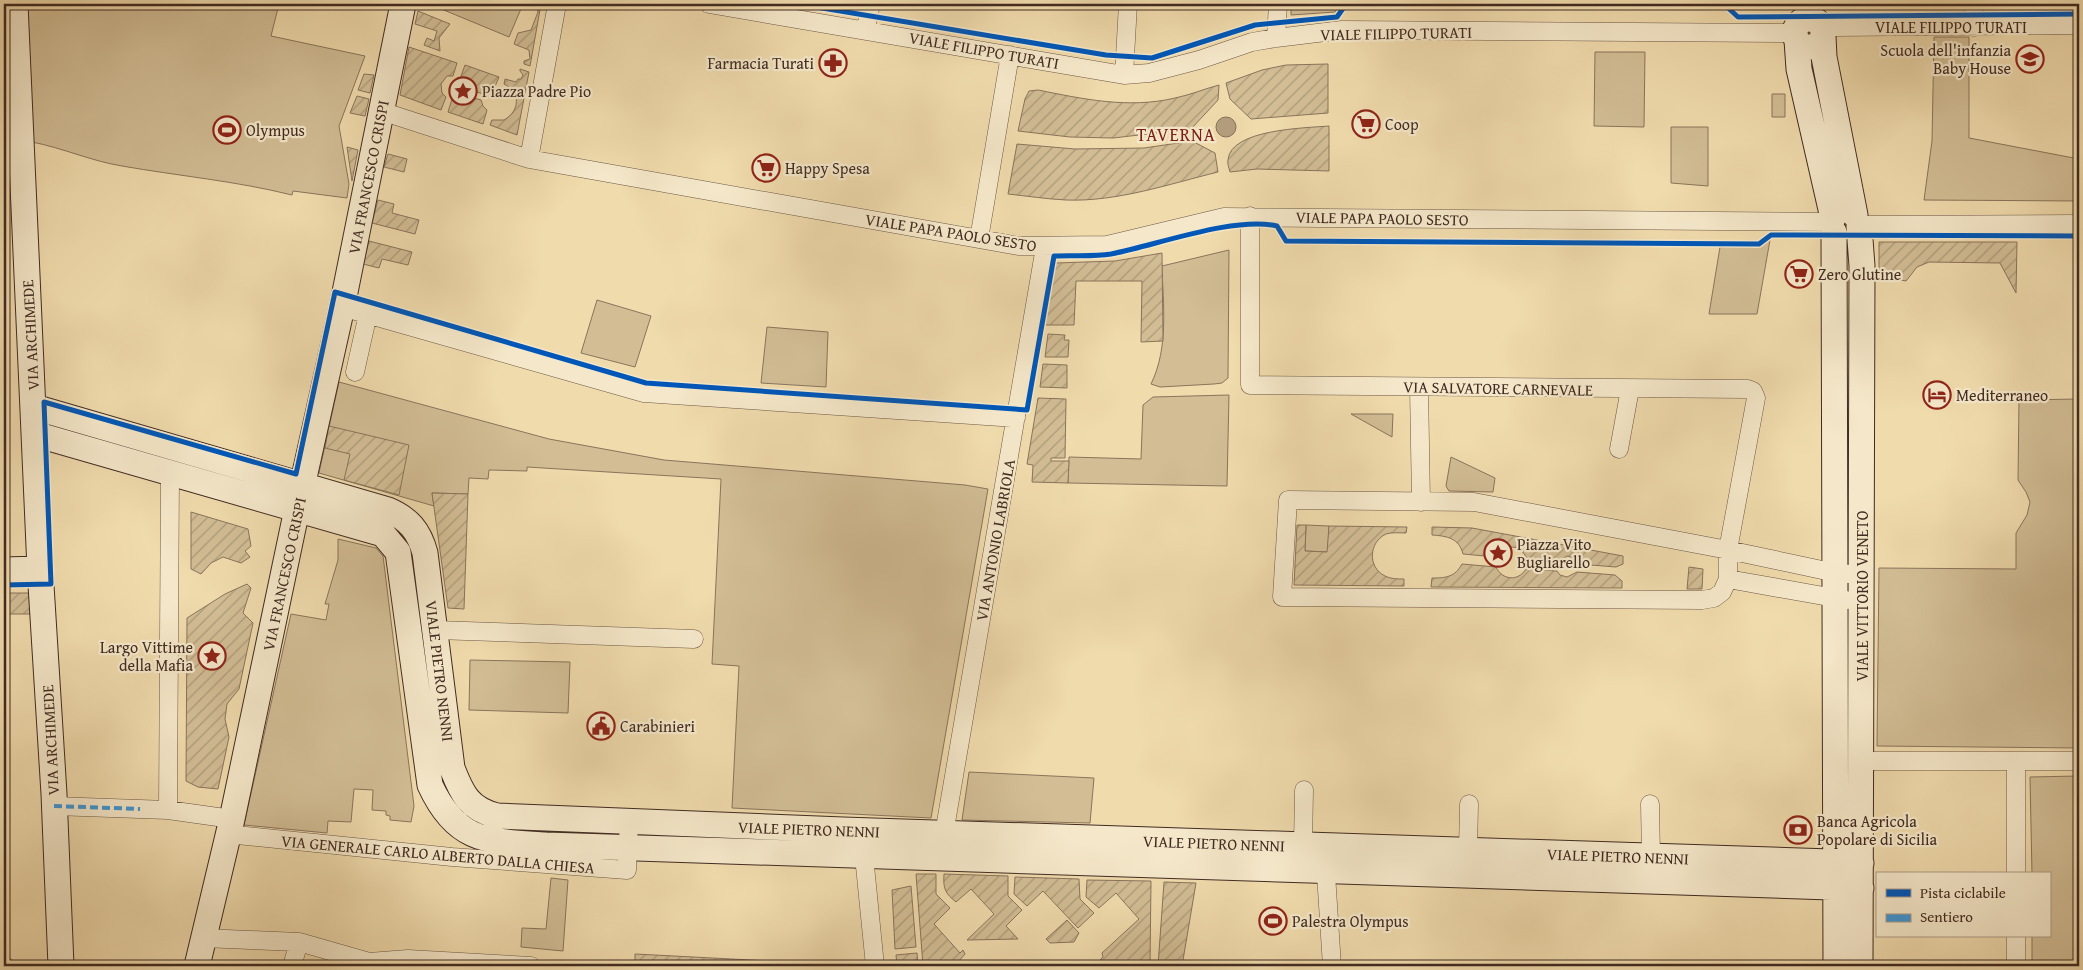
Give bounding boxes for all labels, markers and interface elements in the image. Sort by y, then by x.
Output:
street label: VIALE FILIPPO TURATI [1875,15,2027,39]
street label: VIALE FILIPPO TURATI [1320,20,1472,46]
street label: VIALE FILIPPO TURATI [907,25,1061,75]
place label: Scuola dell'infanzia Baby House [1880,38,2011,80]
school or university icon: Scuola dell'infanzia Baby House [2015,44,2045,74]
pharmacy icon: Farmacia Turati [818,48,848,78]
place label: Farmacia Turati [708,51,815,75]
place icon: Piazza Padre Pio [448,76,478,106]
place label: Piazza Padre Pio [482,79,591,103]
street label: VIA FRANCESCO CRISPI [341,98,395,256]
supermarket icon: Coop [1351,109,1381,139]
place label: Coop [1385,112,1419,136]
sports icon: Olympus [212,115,242,145]
place label: Olympus [246,118,305,142]
district label: TAVERNA [1136,121,1216,148]
supermarket icon: Happy Spesa [751,153,781,183]
place label: Happy Spesa [785,156,870,180]
street label: VIALE PAPA PAOLO SESTO [1295,204,1469,232]
street label: VIALE PAPA PAOLO SESTO [864,207,1039,257]
supermarket icon: Zero Glutine [1784,259,1814,289]
place label: Zero Glutine [1818,262,1901,286]
street label: VIA ARCHIMEDE [15,279,45,391]
street label: VIA SALVATORE CARNEVALE [1403,374,1593,402]
hotel icon: Mediterraneo [1922,380,1952,410]
place label: Mediterraneo [1956,383,2048,407]
street label: VIA ANTONIO LABRIOLA [969,457,1021,623]
street label: VIA FRANCESCO CRISPI [256,495,312,653]
street label: VIALE VITTORIO VENETO [1850,510,1874,681]
place label: Piazza Vito Bugliarello [1517,532,1592,574]
place icon: Piazza Vito Bugliarello [1483,538,1513,568]
street label: VIALE PIETRO NENNI [419,599,461,743]
place label: Largo Vittime della Mafia [100,635,193,677]
place icon: Largo Vittime della Mafia [197,641,227,671]
street label: VIA ARCHIMEDE [35,684,65,796]
public building icon: Carabinieri [586,711,616,741]
place label: Carabinieri [620,714,696,738]
place label: Banca Agricola Popolare di Sicilia [1817,809,1937,851]
street label: VIALE PIETRO NENNI [738,815,880,843]
bank icon: Banca Agricola Popolare di Sicilia [1783,815,1813,845]
street label: VIA GENERALE CARLO ALBERTO DALLA CHIESA [280,828,596,880]
street label: VIALE PIETRO NENNI [1143,829,1285,857]
street label: VIALE PIETRO NENNI [1547,842,1689,870]
legend [1876,872,2050,938]
text: Pista ciclabile [1920,882,2006,903]
sports icon: Palestra Olympus [1258,906,1288,936]
text: Sentiero [1920,906,1973,927]
place label: Palestra Olympus [1292,909,1409,933]

